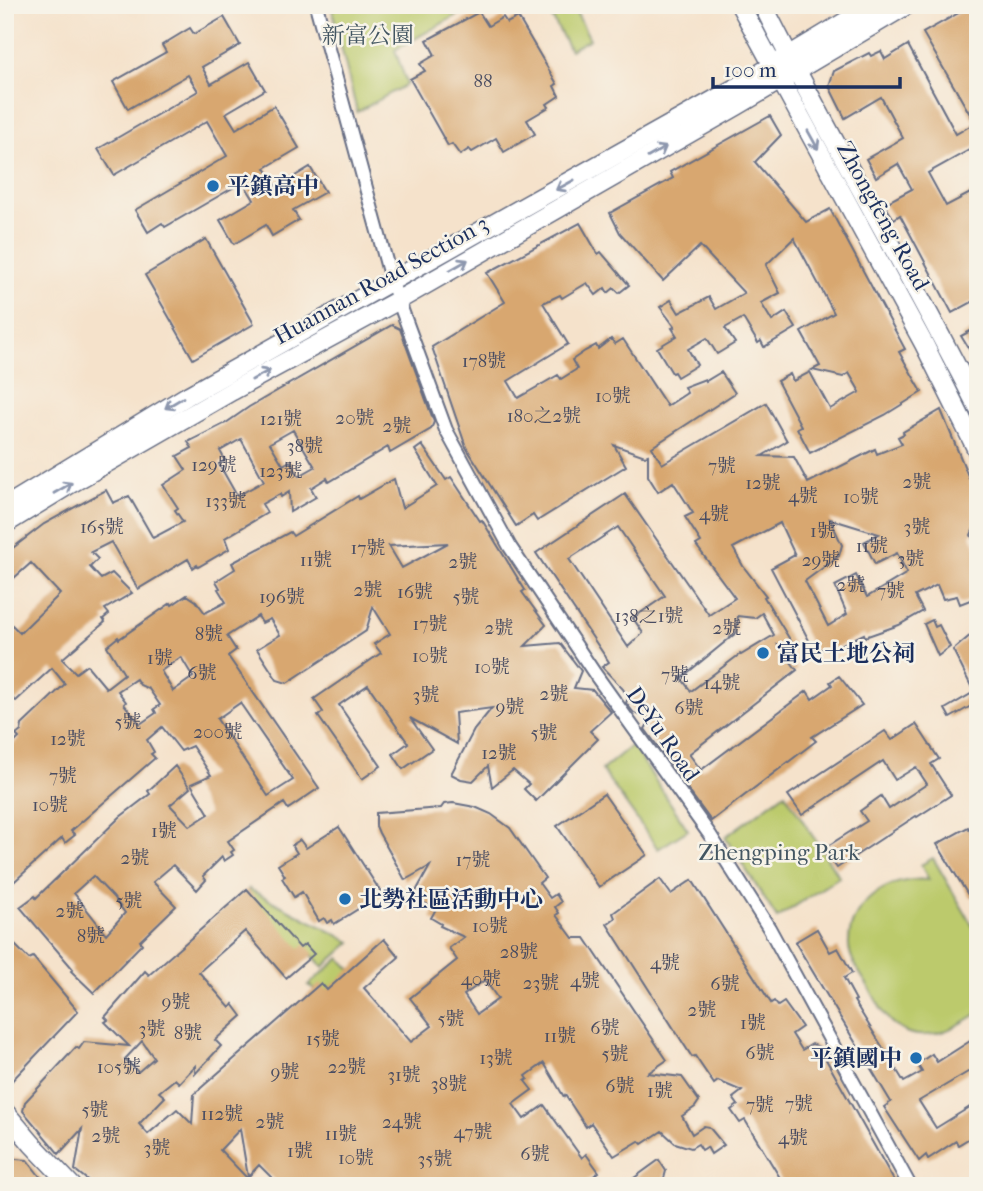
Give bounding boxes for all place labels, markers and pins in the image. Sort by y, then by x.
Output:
place label: 平鎮高中 [227,173,319,200]
marker: 平鎮高中 [205,178,221,194]
place label: 富民土地公祠 [777,640,915,667]
marker: 富民土地公祠 [755,645,771,661]
place label: 北勢社區活動中心 [359,886,543,913]
marker: 北勢社區活動中心 [337,891,353,907]
place label: 平鎮國中 [810,1045,902,1072]
marker: 平鎮國中 [908,1050,924,1066]

